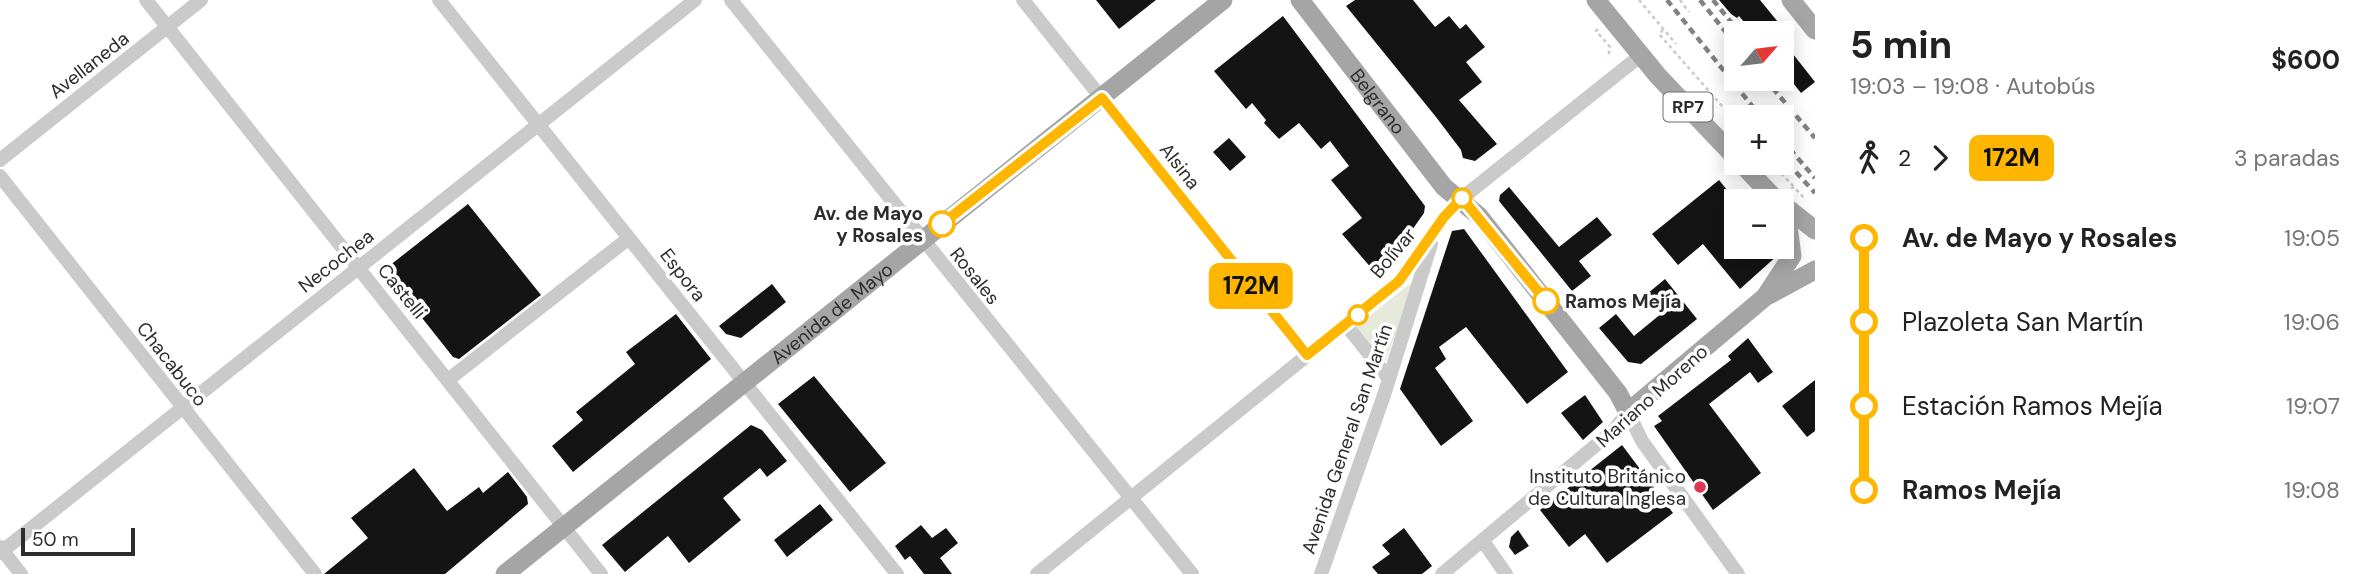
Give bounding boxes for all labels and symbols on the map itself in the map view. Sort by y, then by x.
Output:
north arrow [1724,21,1794,91]
street label: Avellaneda [44,26,134,104]
street label: Belgrano [1345,63,1411,139]
road number: RP7 [1664,92,1712,122]
street label: Alsina [1154,138,1206,194]
unlabelled marker [1452,188,1472,208]
place label: Av. de Mayo y Rosales [813,201,923,248]
marker: Av. de Mayo y Rosales [929,211,955,237]
street label: Bolívar [1365,223,1421,283]
street label: Necochea [293,224,379,298]
street label: Rosales [944,242,1006,310]
street label: Espora [654,243,712,307]
street label: Avenida de Mayo [765,257,898,369]
street label: Castelli [372,258,432,324]
line badge: 172M [1202,263,1300,309]
marker: Ramos Mejía [1533,288,1559,314]
place label: Ramos Mejía [1565,289,1681,314]
unlabelled marker [1348,305,1368,325]
street label: Chacabuco [131,317,213,411]
street label: Avenida General San Martín [1296,321,1398,557]
street label: Mariano Moreno [1591,339,1713,453]
place label: Instituto Británico de Cultura Inglesa [1528,464,1686,511]
marker: Instituto Británico de Cultura Inglesa [1692,479,1708,495]
scale bar [21,525,135,557]

